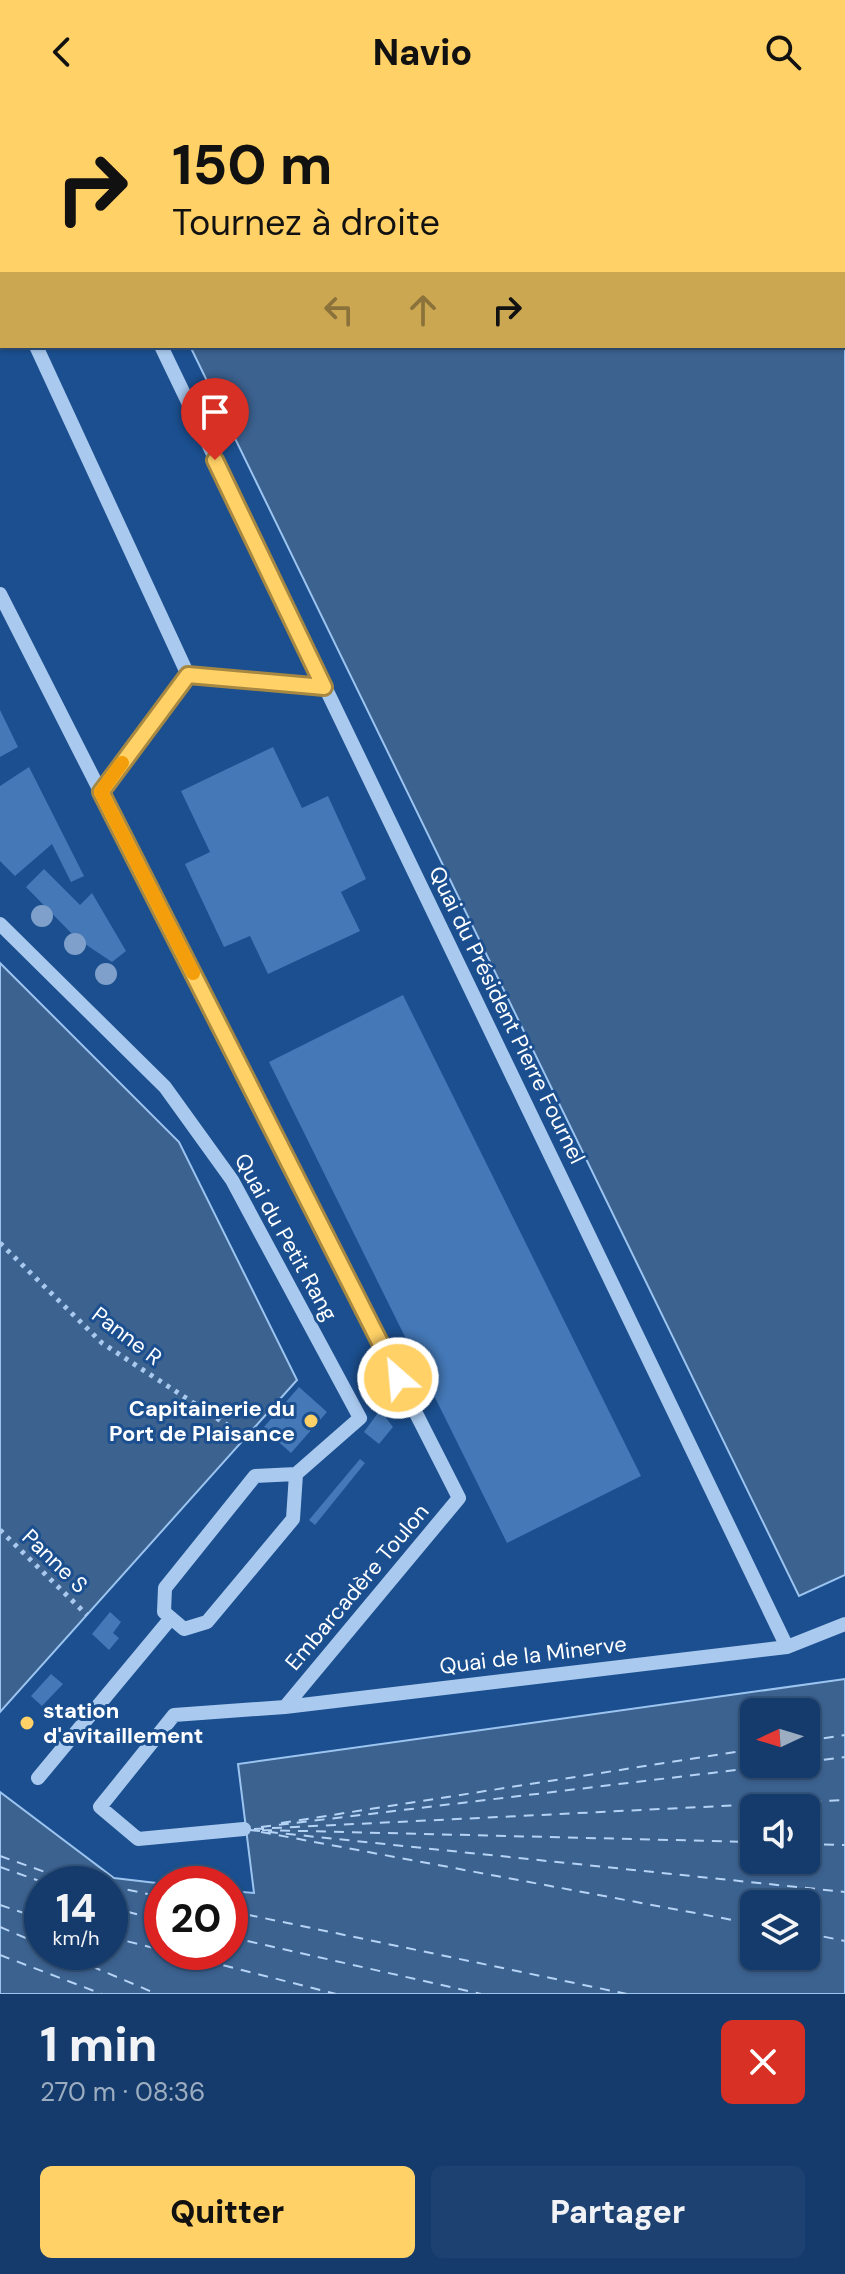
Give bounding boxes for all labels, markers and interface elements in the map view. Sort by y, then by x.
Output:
text: Navio [373,29,472,76]
icon: back [40,30,84,74]
icon: search [761,30,805,74]
text: 150 m [172,128,333,201]
icon: right [40,136,144,240]
text: Tournez à droite [172,199,440,246]
icon: left [317,288,361,332]
icon: ahead [401,288,445,332]
icon: right [485,288,529,332]
pin [181,378,249,460]
icon: arrive [193,390,237,434]
street label: Quai du Président Pierre Fournel [422,861,592,1169]
street label: Quai du Petit Rang [228,1148,344,1326]
street label: Panne R [86,1300,168,1372]
position arrow [356,1336,440,1420]
place label: Capitainerie du Port de Plaisance [109,1394,295,1448]
marker: Capitainerie du Port de Plaisance [302,1412,320,1430]
street label: Embarcadère Toulon [279,1498,435,1676]
street label: Panne S [16,1523,94,1599]
street label: Quai de la Minerve [438,1629,628,1681]
place label: station d'avitaillement [43,1696,203,1750]
north arrow [740,1698,820,1778]
map controls [740,1698,820,1970]
marker: station d'avitaillement [18,1714,36,1732]
button: sound [740,1794,820,1874]
speed limit sign: 20 [144,1866,248,1970]
text: 14 [56,1882,96,1934]
button: layers [740,1890,820,1970]
text: km/h [52,1925,100,1951]
text: 1 min [40,2013,157,2076]
button: close [721,2020,805,2104]
text: 270 m · 08:36 [40,2075,205,2109]
button: Quitter [40,2166,415,2258]
button: Partager [431,2166,805,2258]

